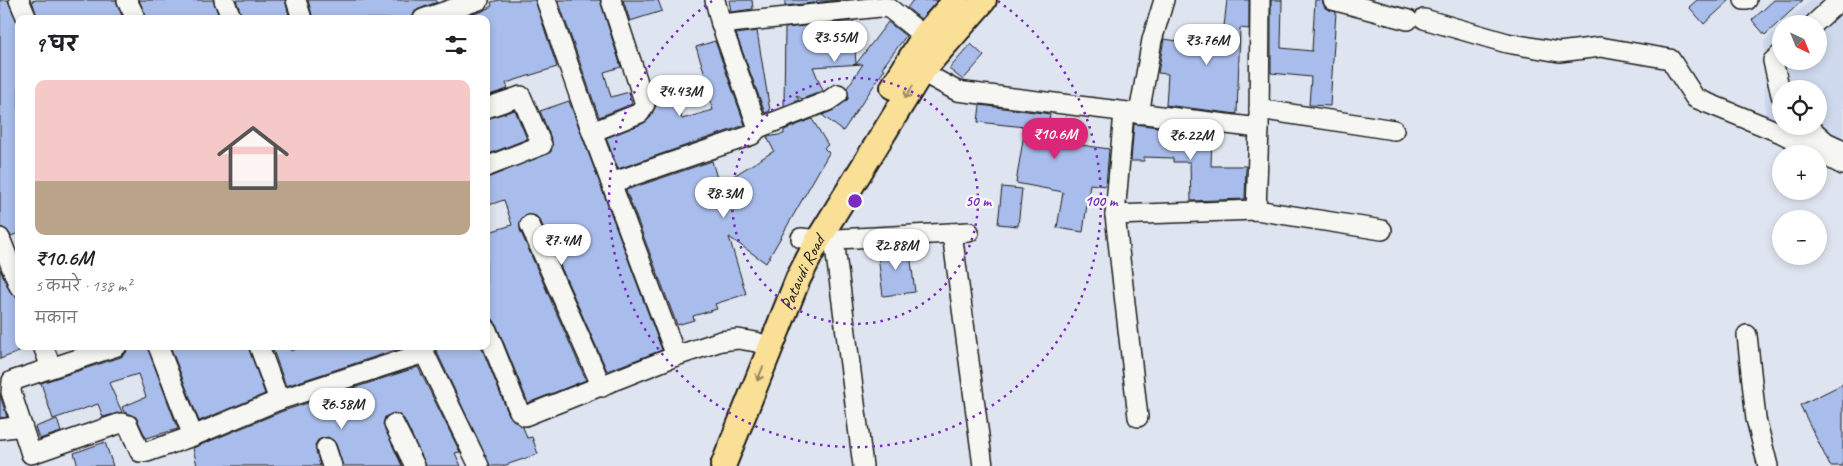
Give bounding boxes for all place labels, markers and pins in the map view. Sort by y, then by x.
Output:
pin: ₹3.55M [794,20,876,63]
pin: ₹3.76M [1166,23,1248,66]
pin: ₹4.43M [639,74,721,117]
pin: ₹10.6M [1014,118,1096,160]
pin: ₹6.22M [1150,119,1232,161]
pin: ₹8.3M [689,176,759,219]
centre of rings [846,192,864,210]
pin: ₹7.4M [527,224,597,266]
pin: ₹2.88M [855,228,937,271]
pin: ₹6.58M [301,388,383,430]

